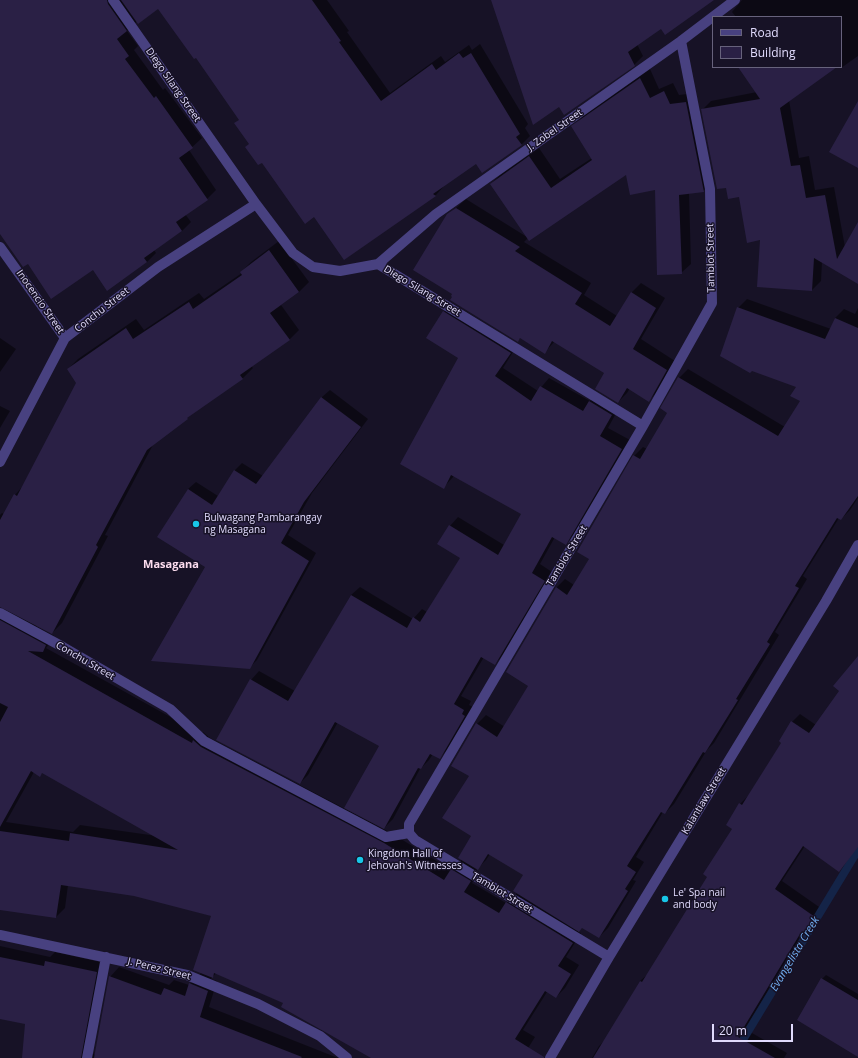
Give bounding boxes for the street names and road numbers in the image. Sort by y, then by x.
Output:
street label: Diego Silang Street [143,46,203,124]
street label: J. Zobel Street [525,107,585,153]
street label: Tamblot Street [704,223,718,293]
street label: Diego Silang Street [381,263,463,319]
street label: Inocencio Street [13,268,67,336]
street label: Conchu Street [72,285,132,335]
street label: Tamblot Street [544,523,590,589]
street label: Conchu Street [53,639,117,683]
street label: Kalantiaw Street [679,765,729,837]
street label: Tamblot Street [469,870,535,916]
street label: J. Perez Street [126,955,192,983]

